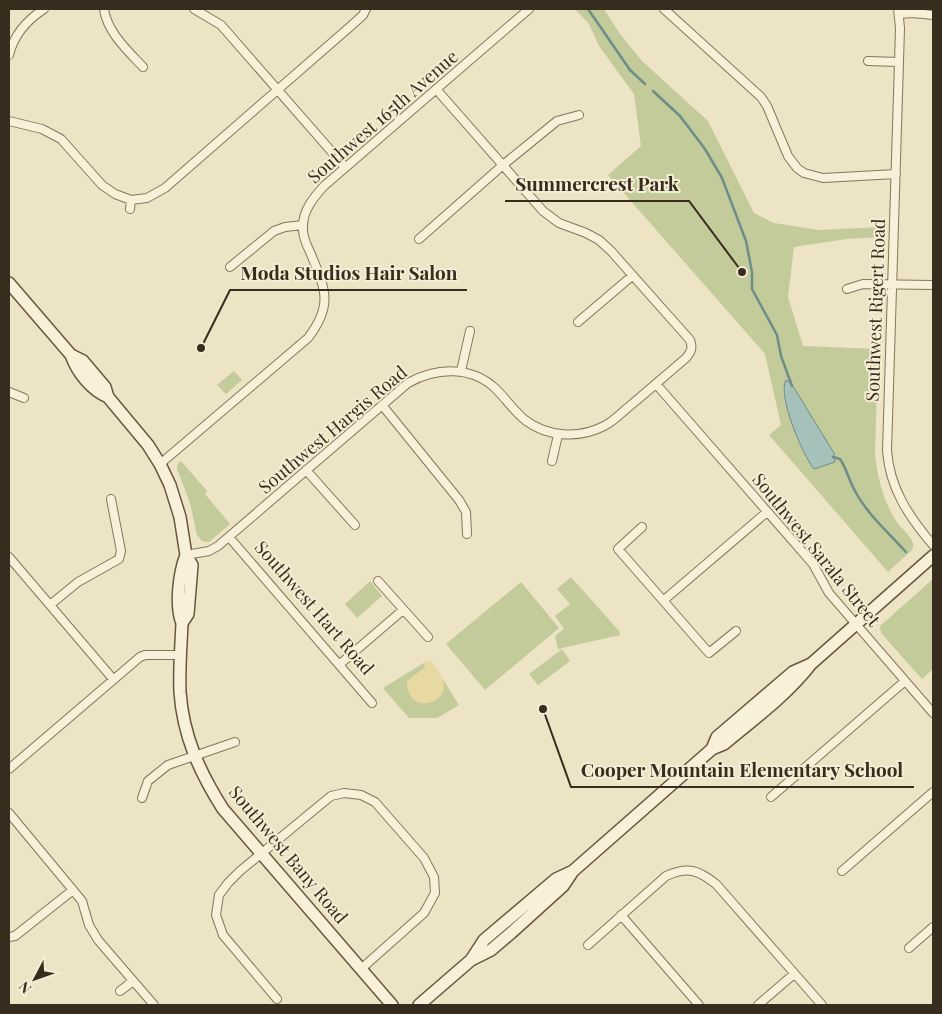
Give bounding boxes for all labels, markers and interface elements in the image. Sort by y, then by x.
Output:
street label: Southwest 165th Avenue [302,44,463,188]
callout: Summercrest Park [505,167,689,201]
text: Summercrest Park [515,170,680,196]
street label: Southwest Rigert Road [860,218,890,402]
callout: Moda Studios Hair Salon [230,256,467,290]
text: Moda Studios Hair Salon [241,259,458,285]
street label: Southwest Hargis Road [253,360,412,499]
street label: Southwest Sarala Street [747,468,886,631]
street label: Southwest Hart Road [250,535,380,680]
callout: Cooper Mountain Elementary School [571,753,914,787]
text: Cooper Mountain Elementary School [581,756,903,782]
street label: Southwest Bany Road [224,780,354,929]
north arrow [10,954,60,1004]
text: N [14,978,35,998]

